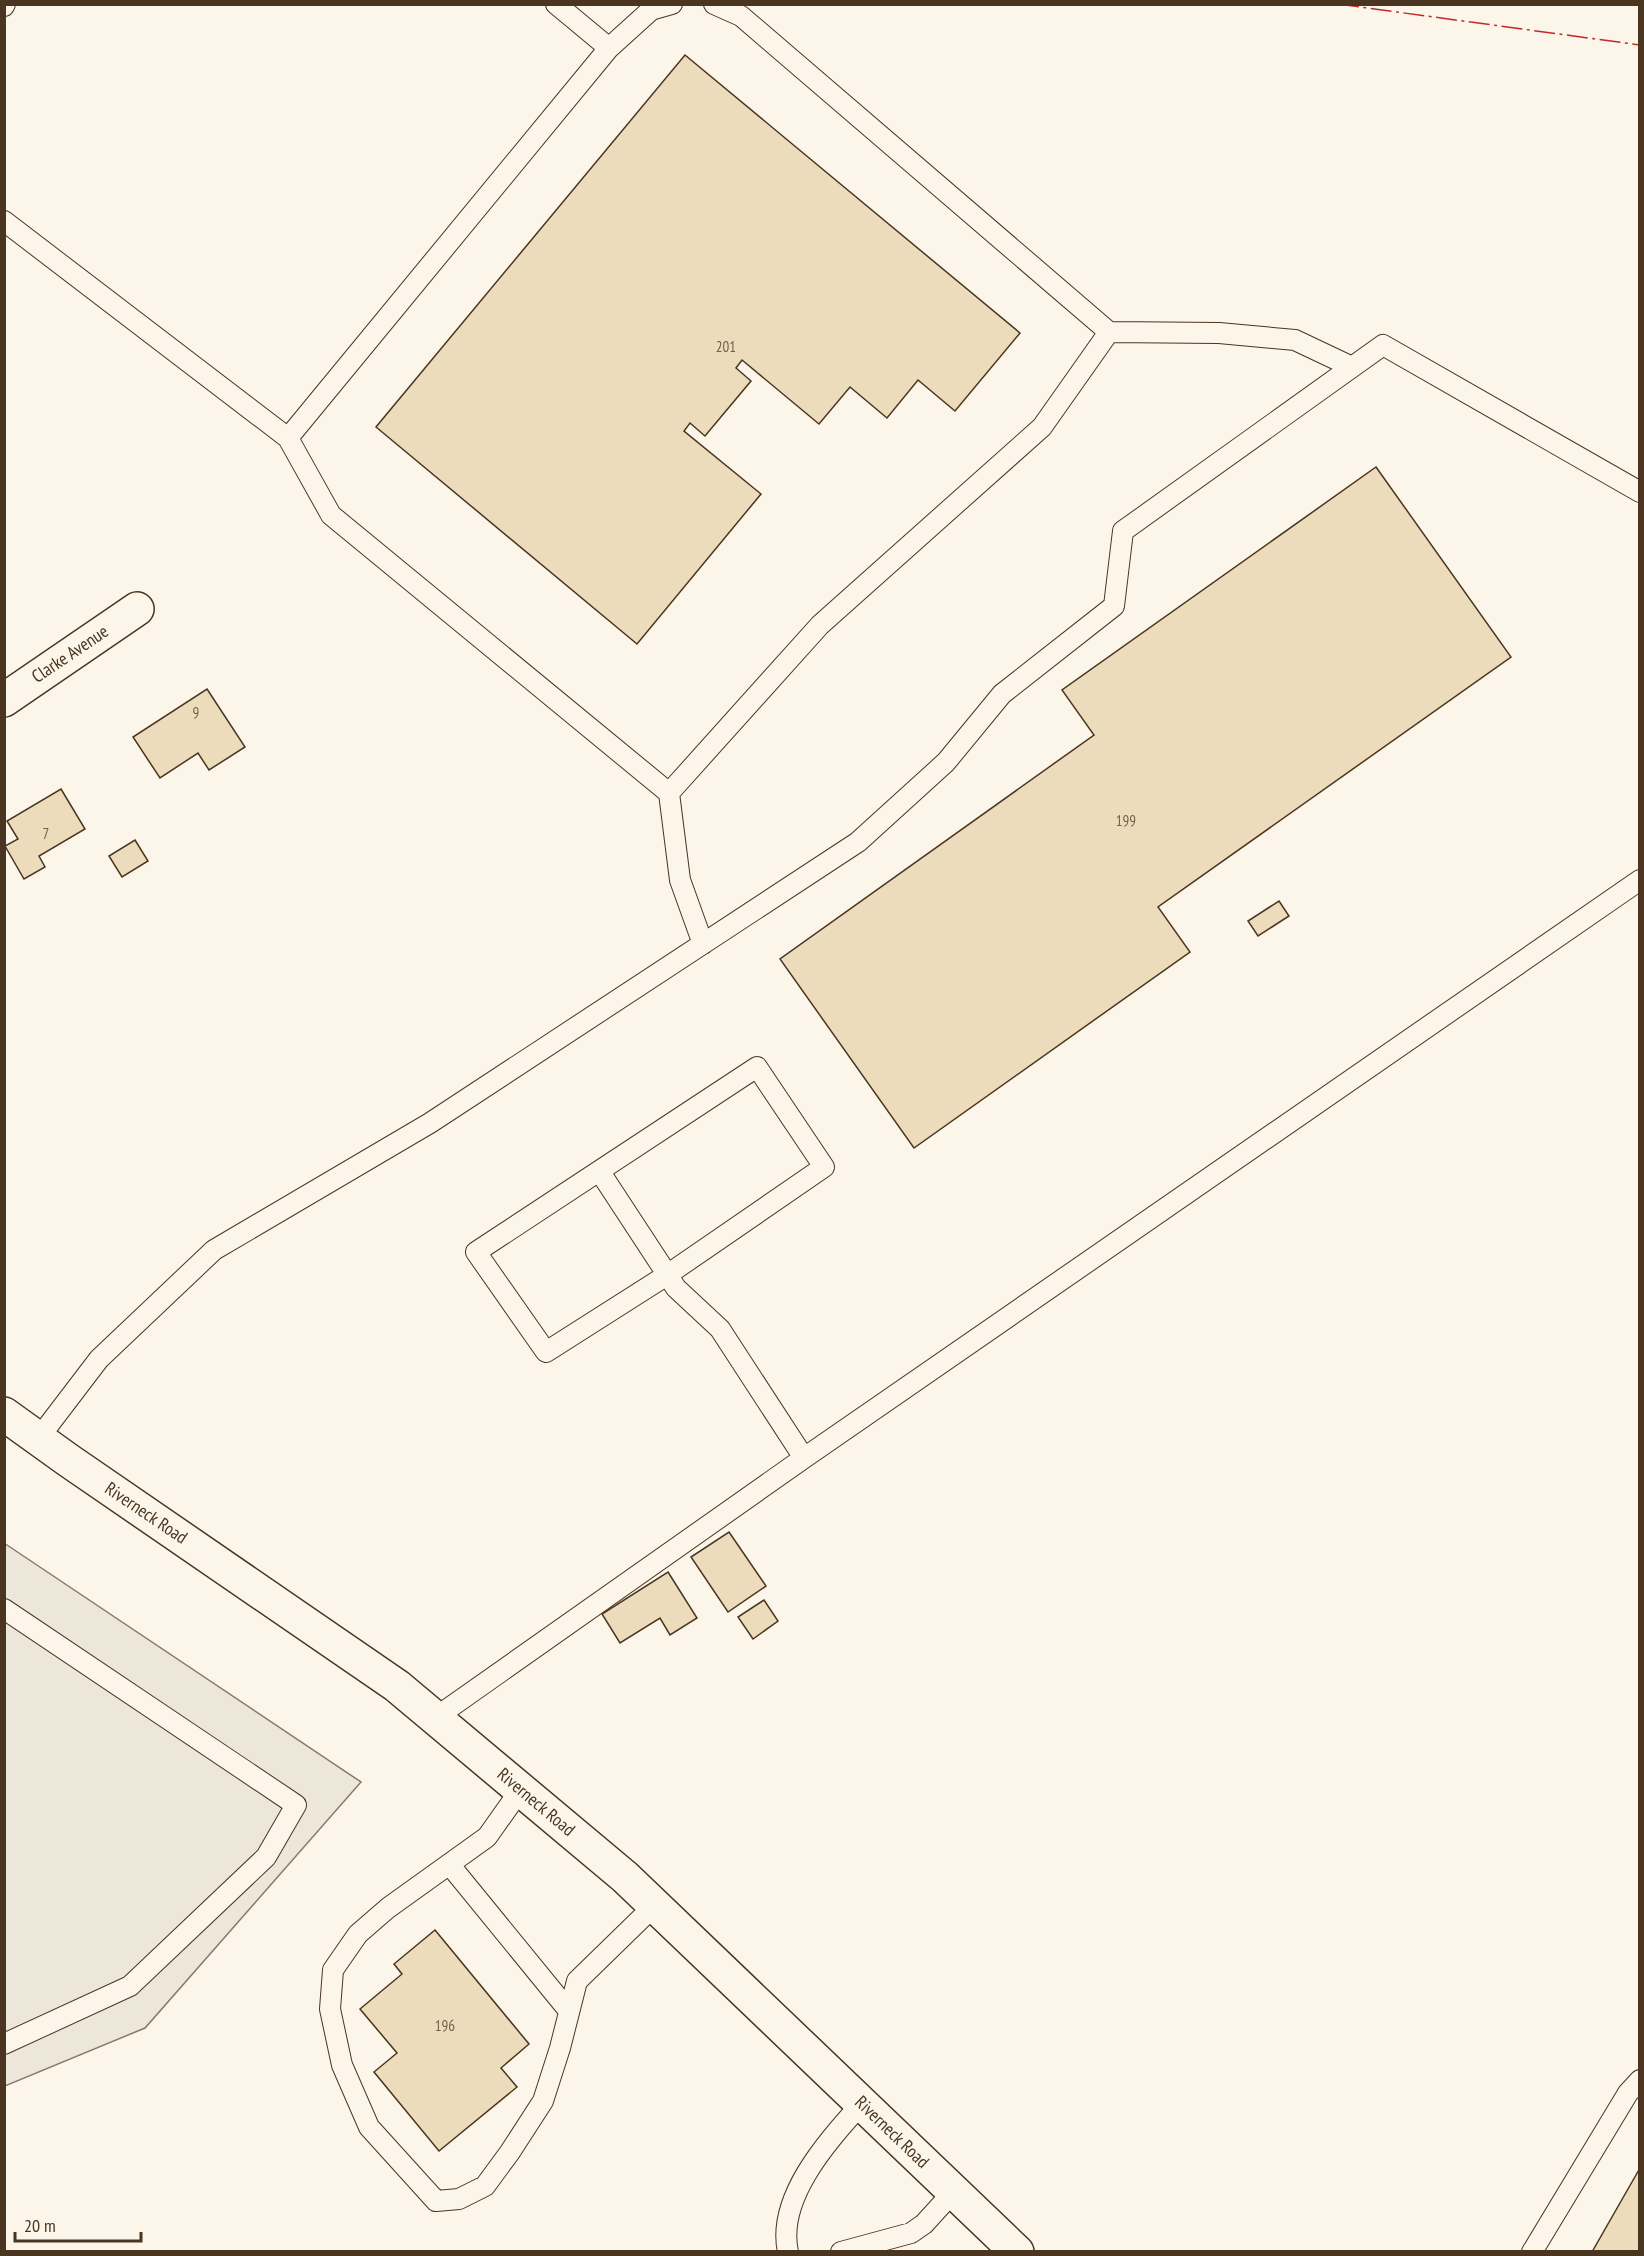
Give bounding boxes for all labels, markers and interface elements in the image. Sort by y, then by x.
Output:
house number: 201 [716,337,736,356]
street label: Clarke Avenue [27,620,112,688]
house number: 9 [193,703,199,722]
house number: 199 [1116,811,1136,830]
house number: 7 [43,824,49,843]
street label: Riverneck Road [101,1477,192,1549]
street label: Riverneck Road [493,1762,580,1841]
house number: 196 [435,2016,455,2035]
street label: Riverneck Road [850,2091,934,2173]
scale bar [15,2205,141,2243]
text: 20 m [24,2214,56,2237]

